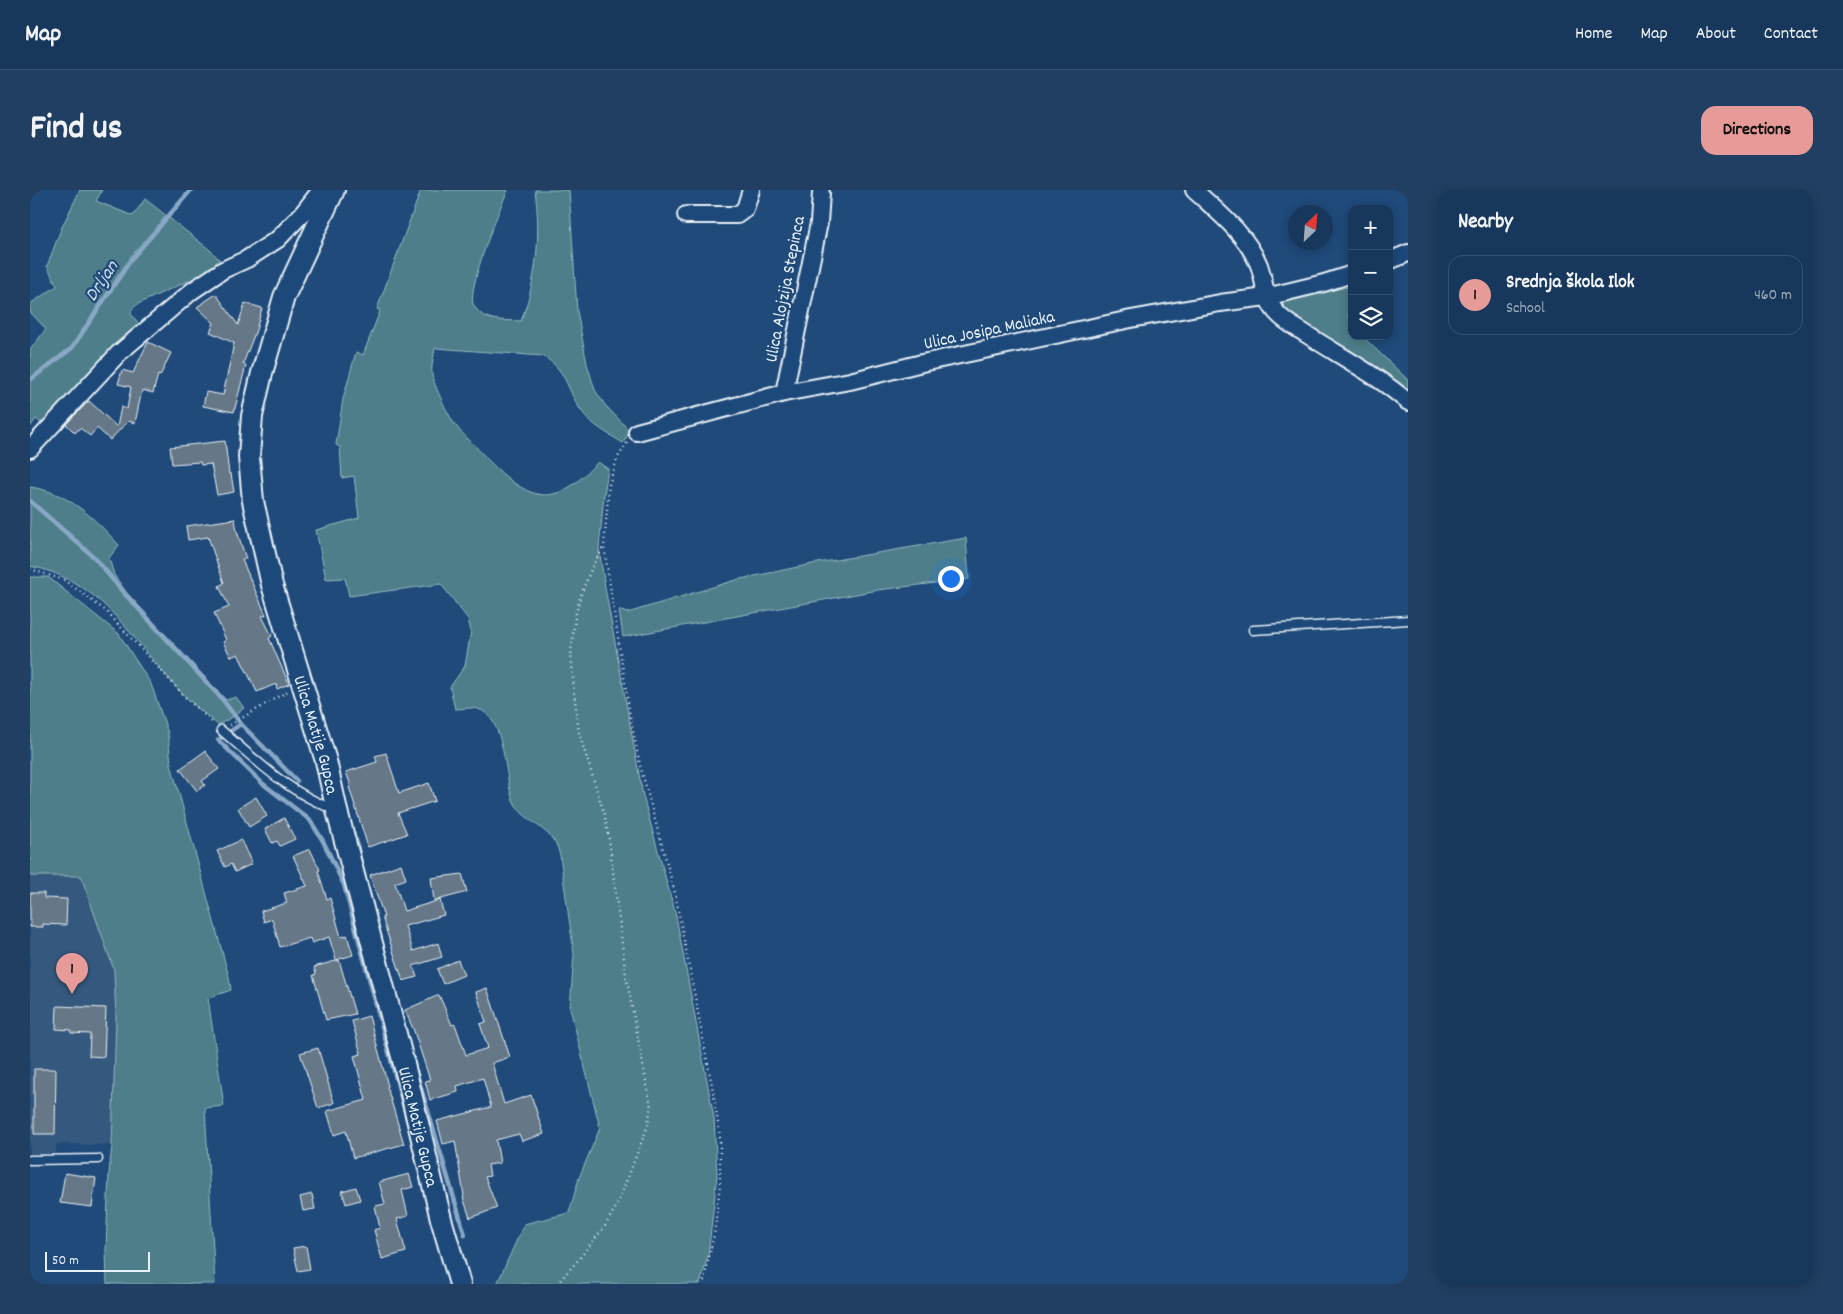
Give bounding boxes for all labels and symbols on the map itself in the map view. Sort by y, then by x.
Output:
north arrow [1288,205,1333,250]
street label: Ulica Alojzija Stepinca [760,214,813,365]
water label: Drljan [79,255,127,308]
street label: Ulica Josipa Maliaka [922,305,1058,358]
your location [938,566,964,592]
street label: Ulica Matije Gupca [285,673,343,797]
pin: 1 [56,953,88,994]
street label: Ulica Matije Gupca [390,1064,443,1190]
scale bar [45,1249,150,1272]

